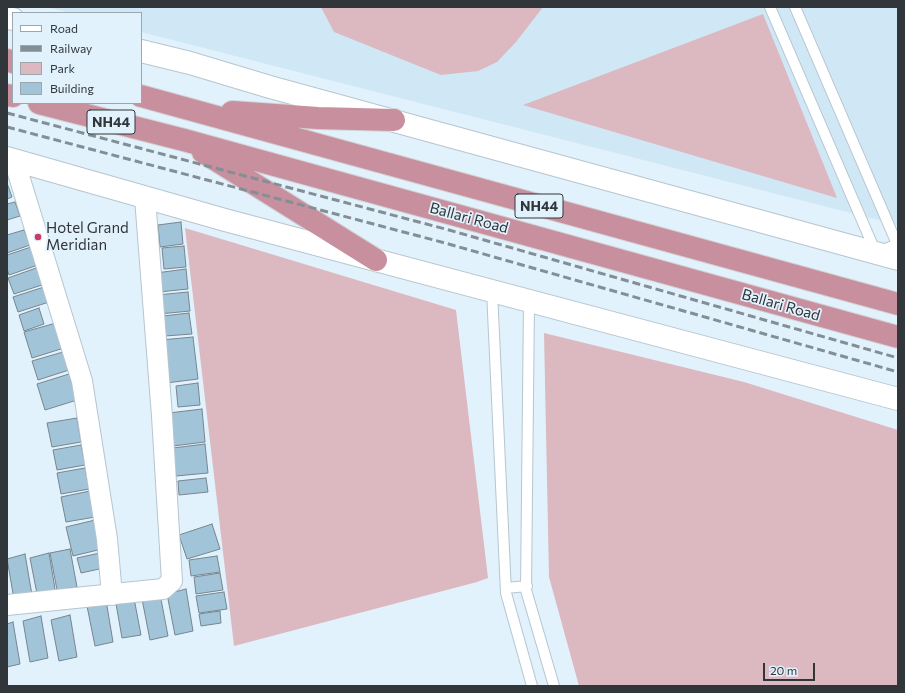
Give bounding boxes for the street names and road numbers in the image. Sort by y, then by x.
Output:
road number: NH44 [87,110,135,134]
road number: NH44 [515,194,563,218]
street label: Ballari Road [428,199,510,237]
street label: Ballari Road [740,285,822,325]

